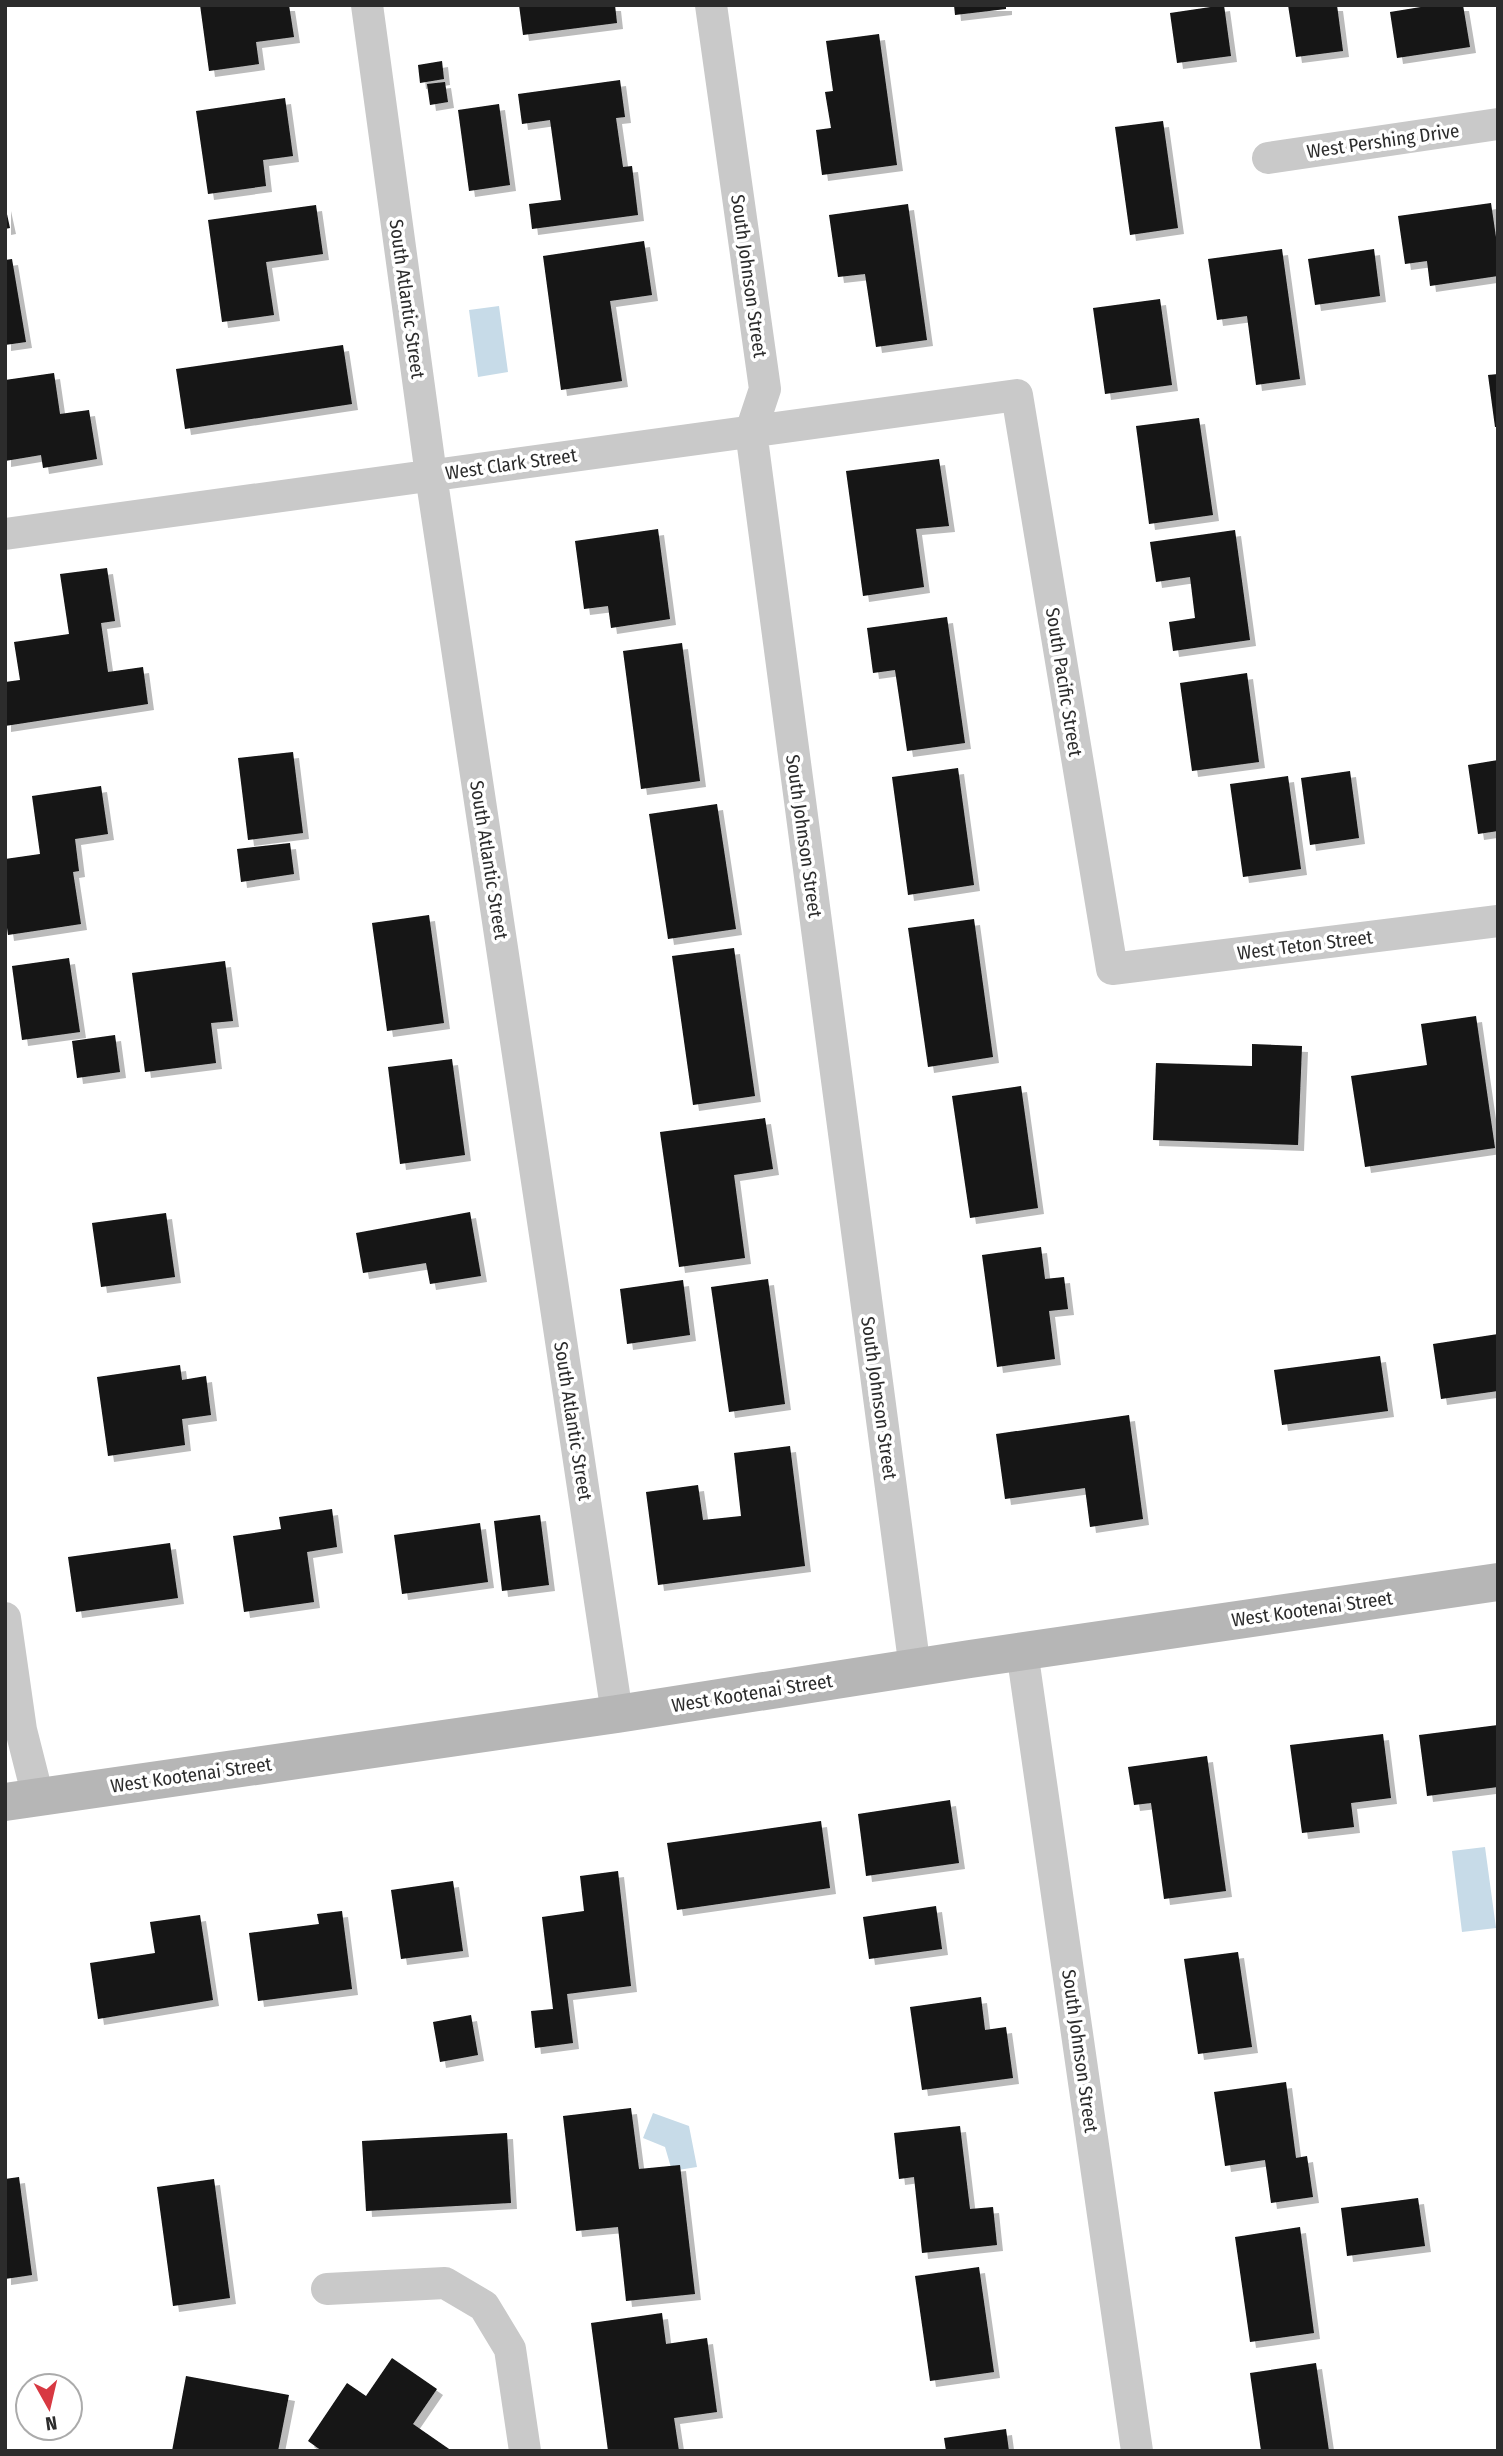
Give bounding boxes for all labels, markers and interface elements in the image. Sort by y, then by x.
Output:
street label: West Pershing Drive [1305,119,1461,163]
street label: South Johnson Street [726,193,772,360]
street label: South Atlantic Street [384,218,430,381]
street label: West Clark Street [444,443,579,485]
street label: South Pacific Street [1041,606,1087,759]
street label: South Johnson Street [781,753,827,920]
street label: South Atlantic Street [465,779,513,942]
street label: West Teton Street [1236,925,1375,965]
street label: South Johnson Street [856,1315,902,1482]
street label: South Atlantic Street [549,1340,597,1503]
street label: West Kootenai Street [1230,1586,1395,1632]
street label: West Kootenai Street [670,1669,835,1717]
street label: West Kootenai Street [109,1752,274,1798]
street label: South Johnson Street [1057,1968,1103,2135]
north arrow [14,2372,84,2442]
text: N [44,2411,59,2436]

